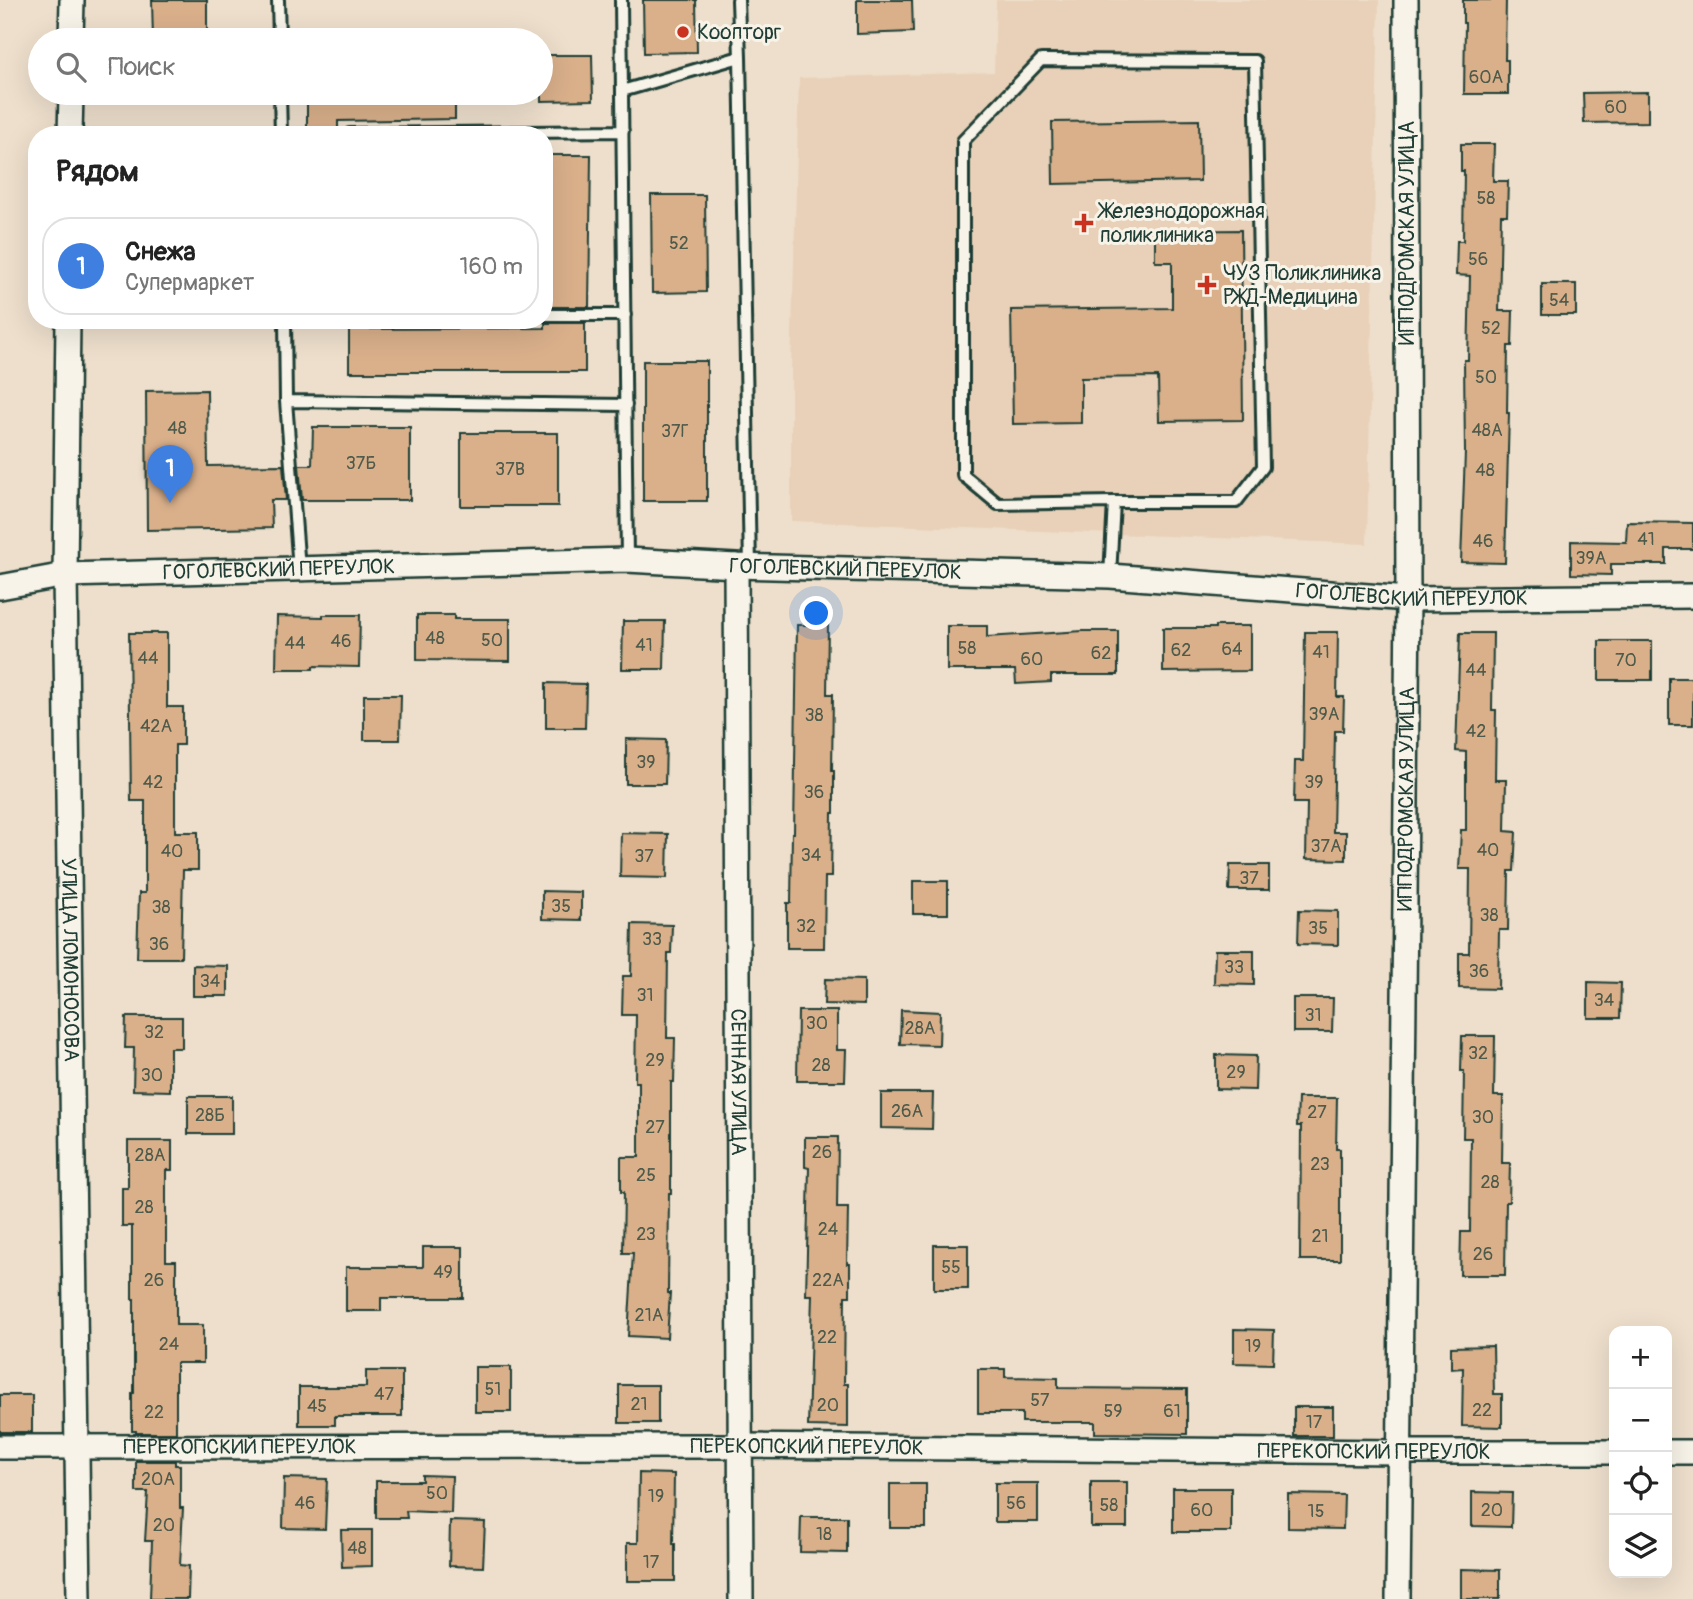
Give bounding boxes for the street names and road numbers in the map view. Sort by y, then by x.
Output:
street label: ИППОДРОМСКАЯ УЛИЦА [1394,121,1421,345]
street label: ГОГОЛЕВСКИЙ ПЕРЕУЛОК [162,553,395,586]
street label: ГОГОЛЕВСКИЙ ПЕРЕУЛОК [728,553,962,586]
street label: ГОГОЛЕВСКИЙ ПЕРЕУЛОК [1294,577,1528,613]
street label: ИППОДРОМСКАЯ УЛИЦА [1392,687,1421,911]
street label: УЛИЦА ЛОМОНОСОВА [55,858,85,1062]
street label: СЕННАЯ УЛИЦА [724,1008,752,1156]
street label: ПЕРЕКОПСКИЙ ПЕРЕУЛОК [690,1433,924,1462]
street label: ПЕРЕКОПСКИЙ ПЕРЕУЛОК [123,1434,357,1461]
street label: ПЕРЕКОПСКИЙ ПЕРЕУЛОК [1257,1438,1491,1466]

